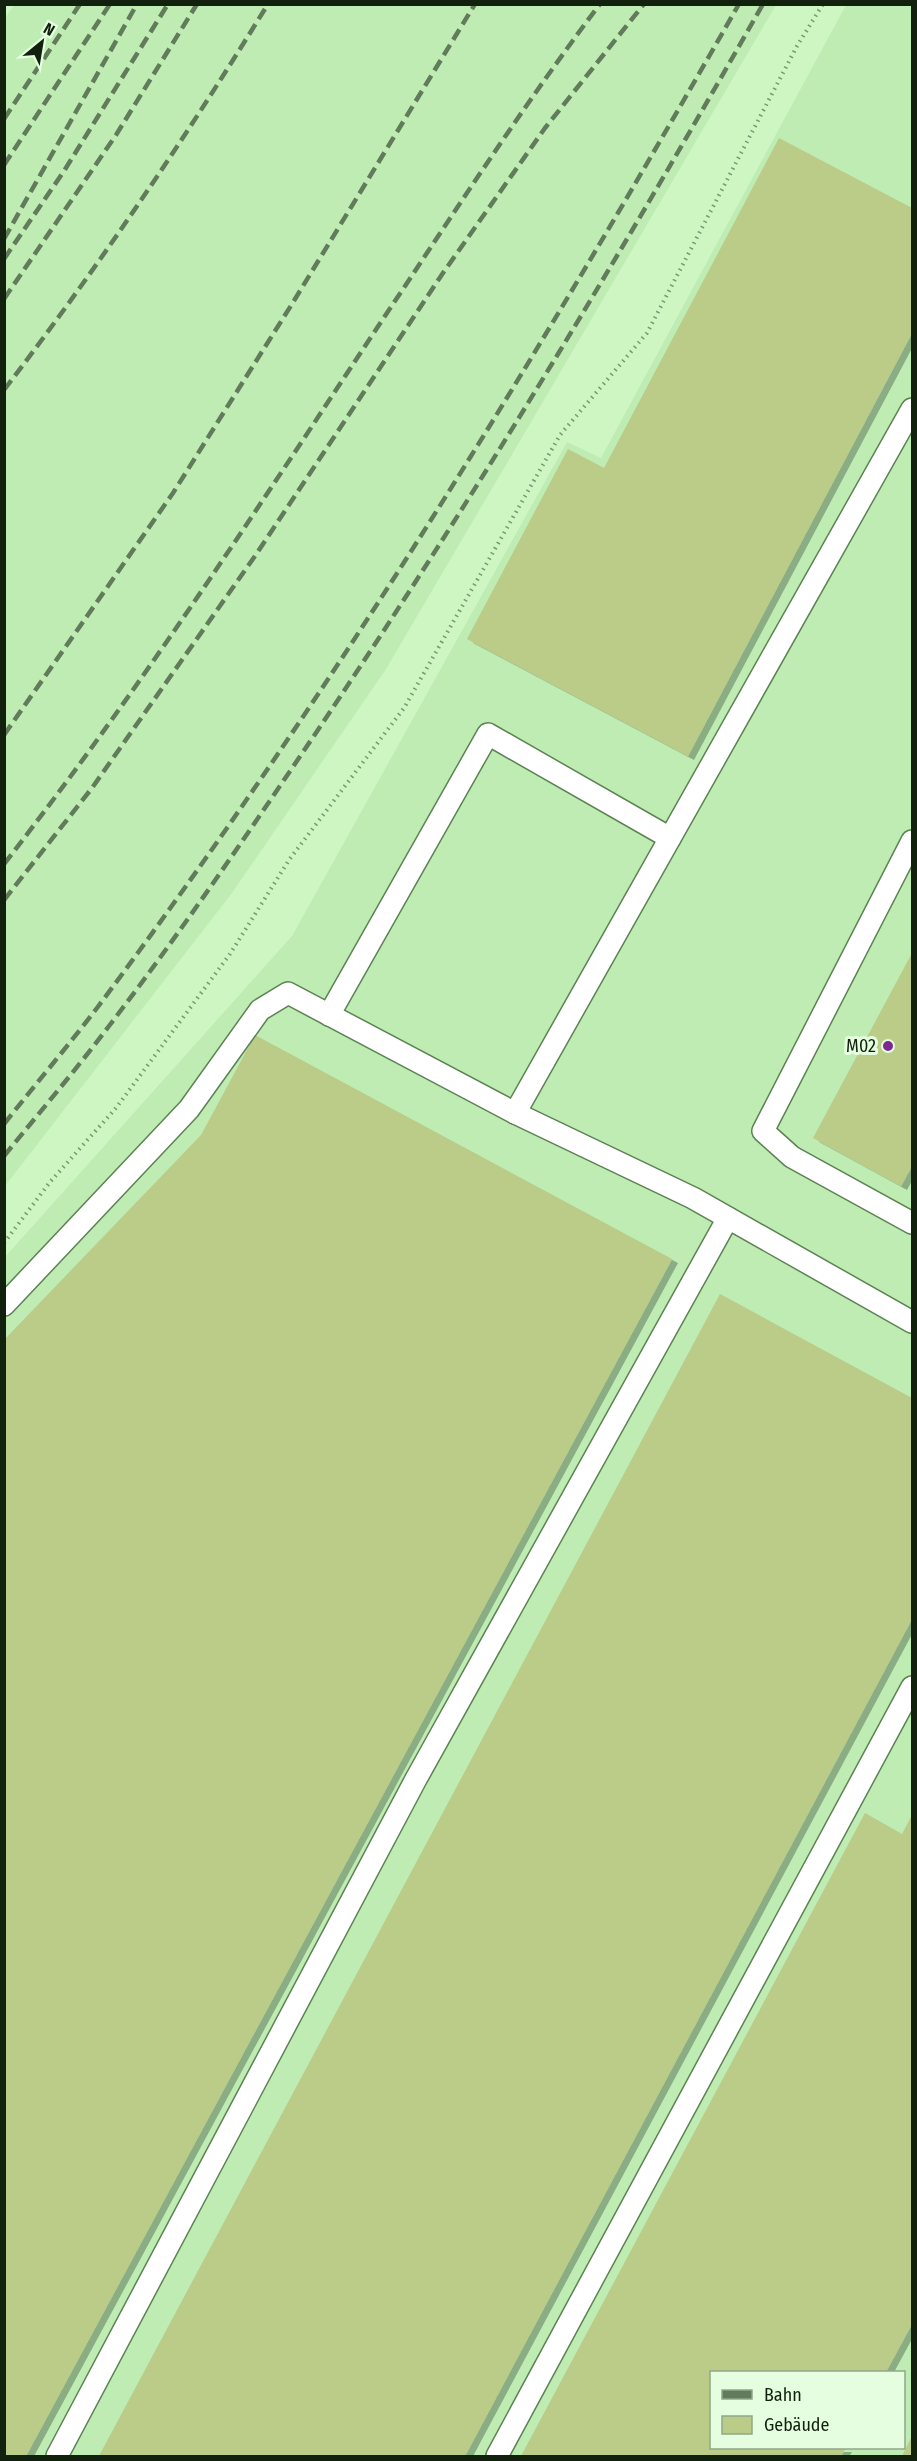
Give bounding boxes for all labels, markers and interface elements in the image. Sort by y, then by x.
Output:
north arrow [12,12,72,72]
text: N [40,19,58,40]
place label: M02 [846,1035,876,1057]
marker: M02 [881,1039,895,1053]
legend [710,2371,905,2449]
text: Bahn [764,2384,802,2406]
text: Gebäude [764,2414,830,2436]

